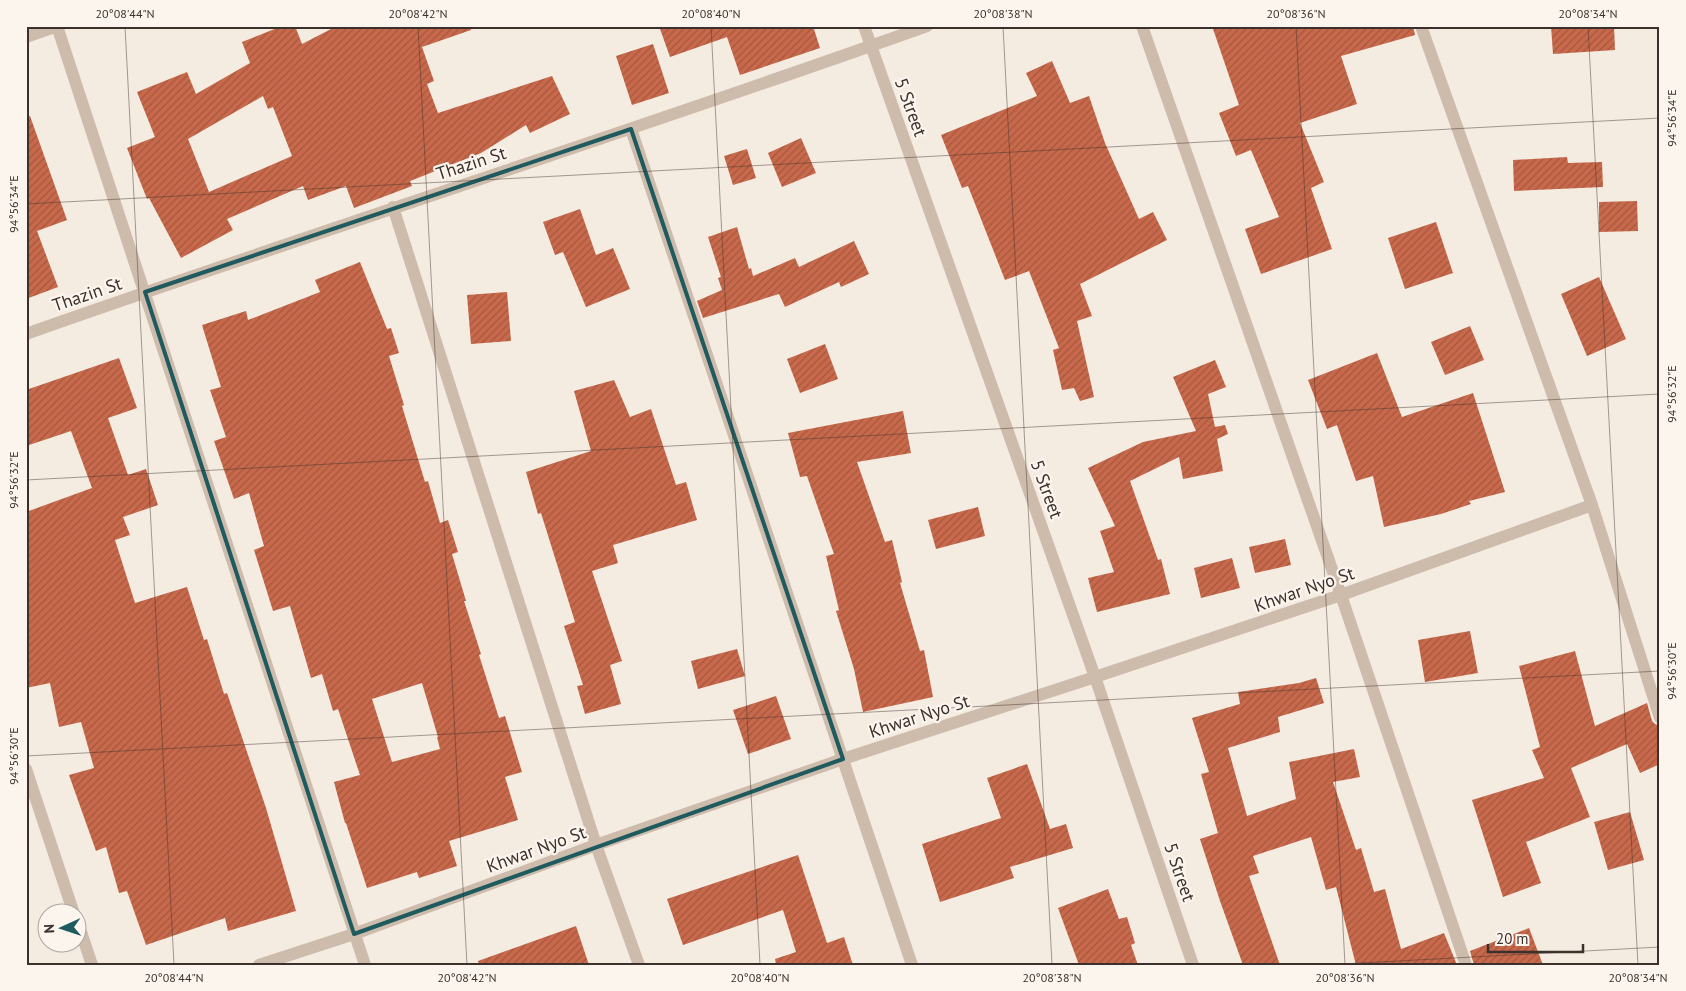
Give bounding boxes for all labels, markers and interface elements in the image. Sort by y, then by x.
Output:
text: 20°08'44"N [95,6,155,21]
text: 20°08'42"N [388,6,448,21]
text: 20°08'40"N [681,6,741,21]
text: 20°08'38"N [973,6,1033,21]
text: 20°08'36"N [1266,6,1326,21]
text: 20°08'34"N [1558,6,1618,21]
street label: 5 Street [890,75,932,139]
text: 94°56'34"E [1664,89,1679,147]
street label: Thazin St [433,141,509,185]
text: 94°56'34"E [6,175,21,233]
street label: Thazin St [49,271,125,317]
text: 94°56'32"E [1664,365,1679,423]
text: 94°56'32"E [6,451,21,509]
street label: 5 Street [1026,457,1068,521]
street label: Khwar Nyo St [1251,561,1357,617]
text: 94°56'30"E [1664,642,1679,700]
street label: Khwar Nyo St [866,689,972,743]
text: 94°56'30"E [6,727,21,785]
street label: Khwar Nyo St [483,820,589,878]
street label: 5 Street [1159,840,1201,904]
north arrow [38,904,88,954]
scale bar [1488,921,1584,953]
text: N [40,924,58,934]
text: 20 m [1496,929,1529,948]
text: 20°08'44"N [144,970,204,985]
text: 20°08'42"N [437,970,497,985]
text: 20°08'40"N [730,970,790,985]
text: 20°08'38"N [1022,970,1082,985]
text: 20°08'36"N [1315,970,1375,985]
text: 20°08'34"N [1608,970,1668,985]

